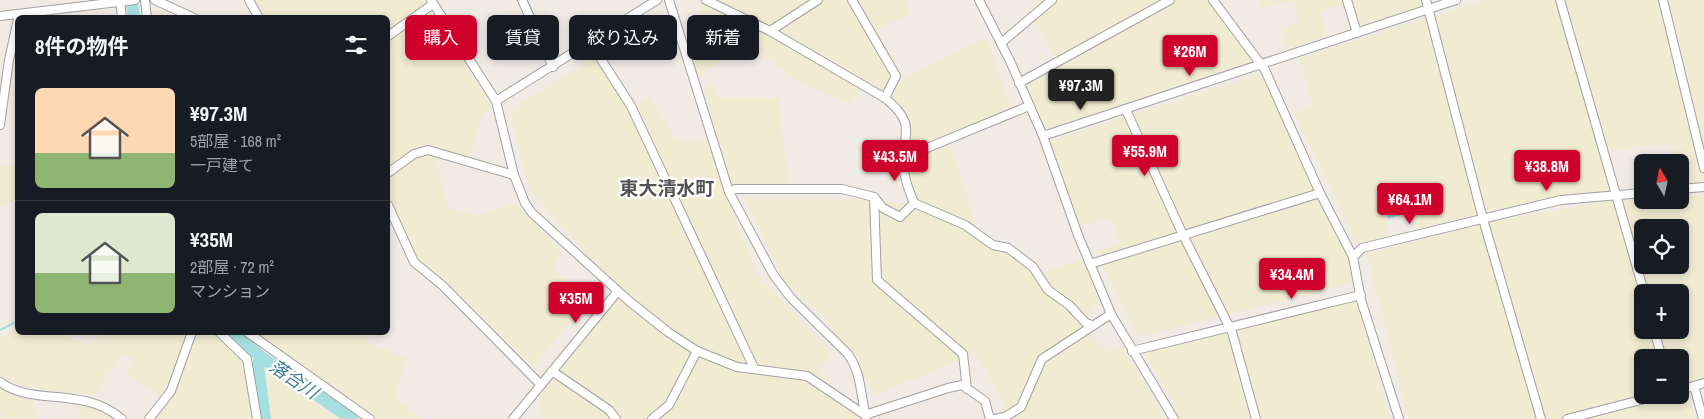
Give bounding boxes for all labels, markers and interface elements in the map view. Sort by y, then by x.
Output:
chip: 購入 [405,15,477,60]
chip: 賃貸 [487,15,559,60]
chip: 絞り込み [569,15,677,60]
chip: 新着 [687,15,759,60]
icon: filters [342,31,370,59]
text: 8件の物件 [35,32,129,61]
pin: ¥26M [1160,34,1220,77]
text: ¥26M [1174,40,1206,62]
pin: ¥97.3M [1040,68,1122,111]
text: ¥97.3M [1059,74,1103,96]
text: ¥97.3M [190,99,247,128]
icon: home [75,108,135,168]
text: 5部屋 · 168 m² [190,130,281,152]
pin: ¥55.9M [1104,134,1186,177]
pin: ¥43.5M [854,140,936,182]
text: ¥55.9M [1123,140,1167,162]
text: ¥43.5M [873,145,917,167]
pin: ¥38.8M [1506,150,1588,192]
text: 一戸建て [190,154,254,176]
north arrow [1634,154,1689,209]
map controls [1634,154,1689,404]
text: ¥38.8M [1525,155,1569,177]
district label: 東大清水町 [619,175,715,201]
pin: ¥64.1M [1369,182,1451,225]
text: ¥64.1M [1388,188,1432,210]
button: locate [1634,219,1689,274]
text: ¥35M [190,225,233,254]
icon: home [75,233,135,293]
text: 2部屋 · 72 m² [190,256,274,278]
pin: ¥34.4M [1251,258,1333,300]
text: ¥34.4M [1270,263,1314,285]
text: マンション [190,280,270,302]
pin: ¥35M [546,282,606,324]
button: + [1634,284,1689,339]
text: ¥35M [560,287,592,309]
button: − [1634,349,1689,404]
water label: 落合川 [265,354,325,406]

